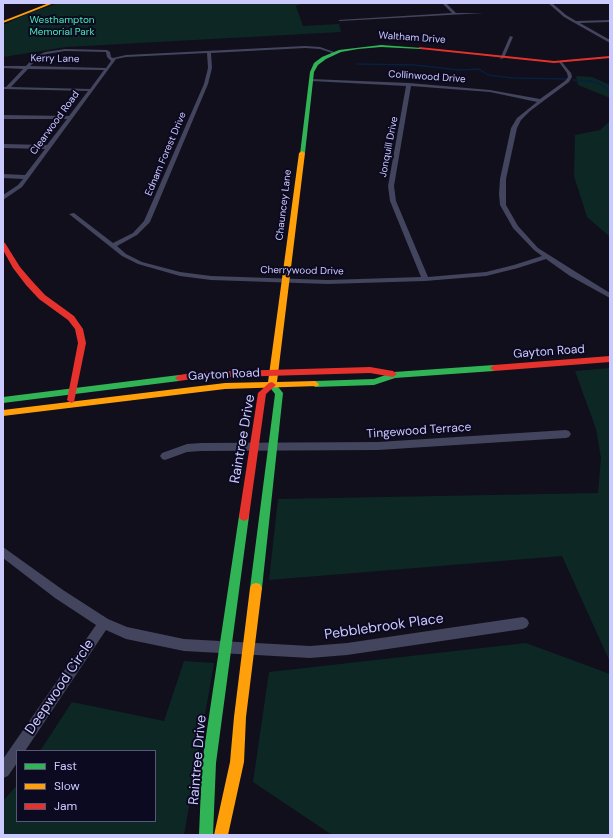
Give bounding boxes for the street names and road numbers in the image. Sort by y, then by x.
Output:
street label: Waltham Drive [378,30,446,46]
street label: Kerry Lane [30,53,80,65]
street label: Collinwood Drive [388,68,466,86]
street label: Clearwood Road [28,89,82,157]
street label: Ednam Forest Drive [143,110,189,198]
street label: Jonquill Drive [377,115,401,179]
street label: Chauncey Lane [274,169,294,241]
street label: Cherrywood Drive [260,264,344,278]
street label: Gayton Road [513,342,585,362]
street label: Gayton Road [188,366,260,384]
street label: Raintree Drive [227,393,259,485]
street label: Tingewood Terrace [366,420,472,442]
street label: Pebblebrook Place [323,610,445,644]
street label: Deepwood Circle [22,636,98,738]
street label: Raintree Drive [186,714,210,806]

